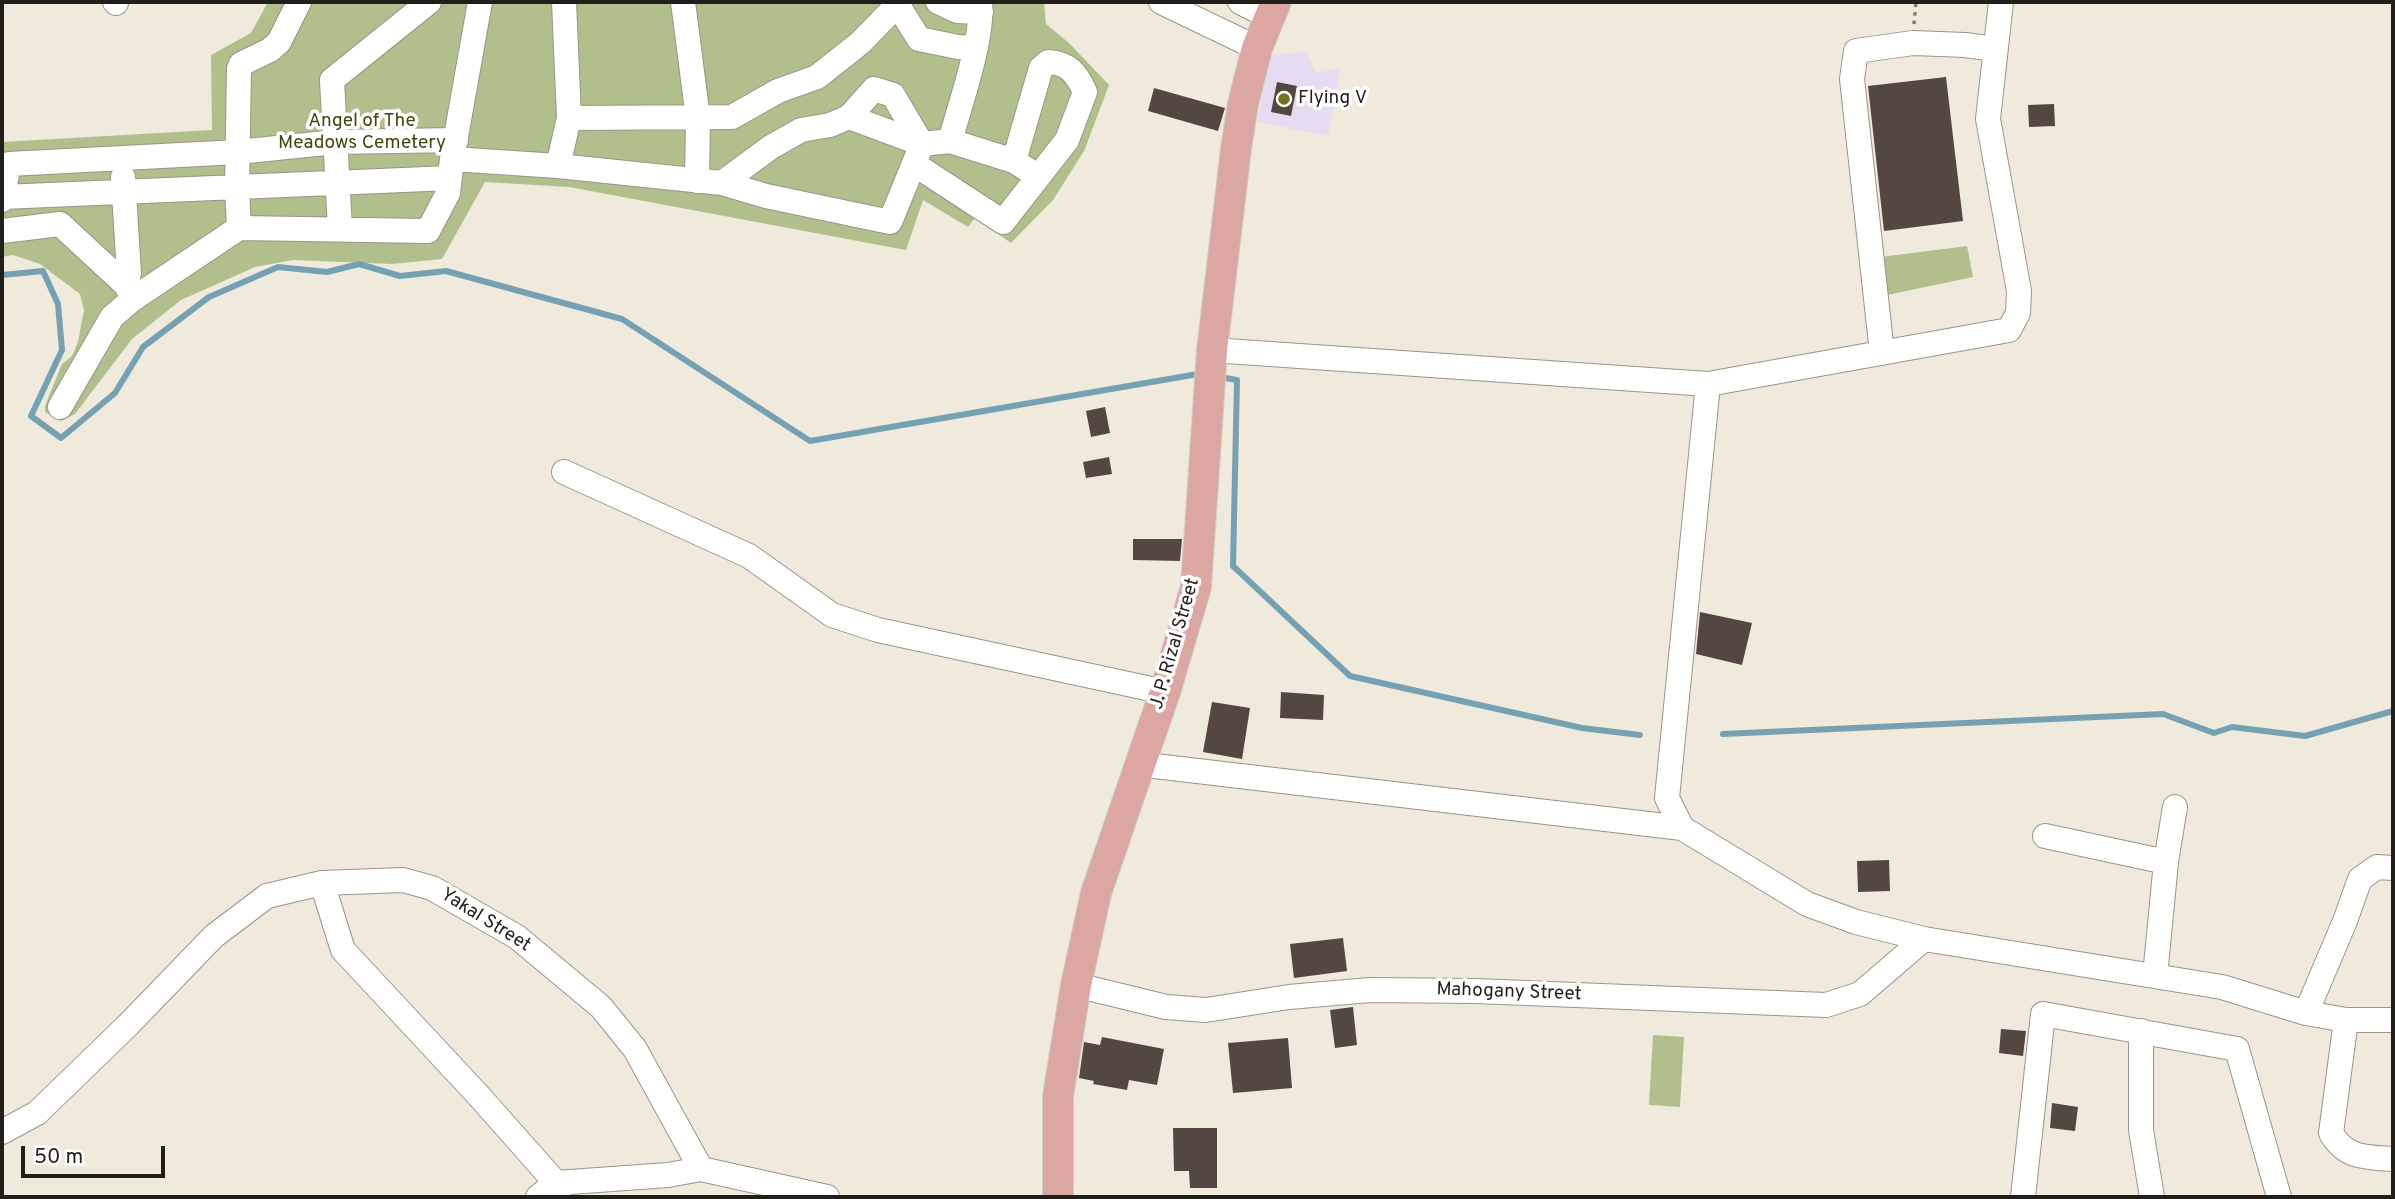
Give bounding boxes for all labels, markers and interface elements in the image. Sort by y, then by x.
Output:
place label: Flying V [1298,88,1367,110]
marker: Flying V [1276,91,1292,107]
park label: Angel of The Meadows Cemetery [278,111,446,155]
street label: J. P. Rizal Street [1146,576,1206,712]
street label: Yakal Street [436,884,534,958]
street label: Mahogany Street [1436,979,1582,1007]
scale bar [24,1132,168,1176]
text: 50 m [34,1144,83,1171]

